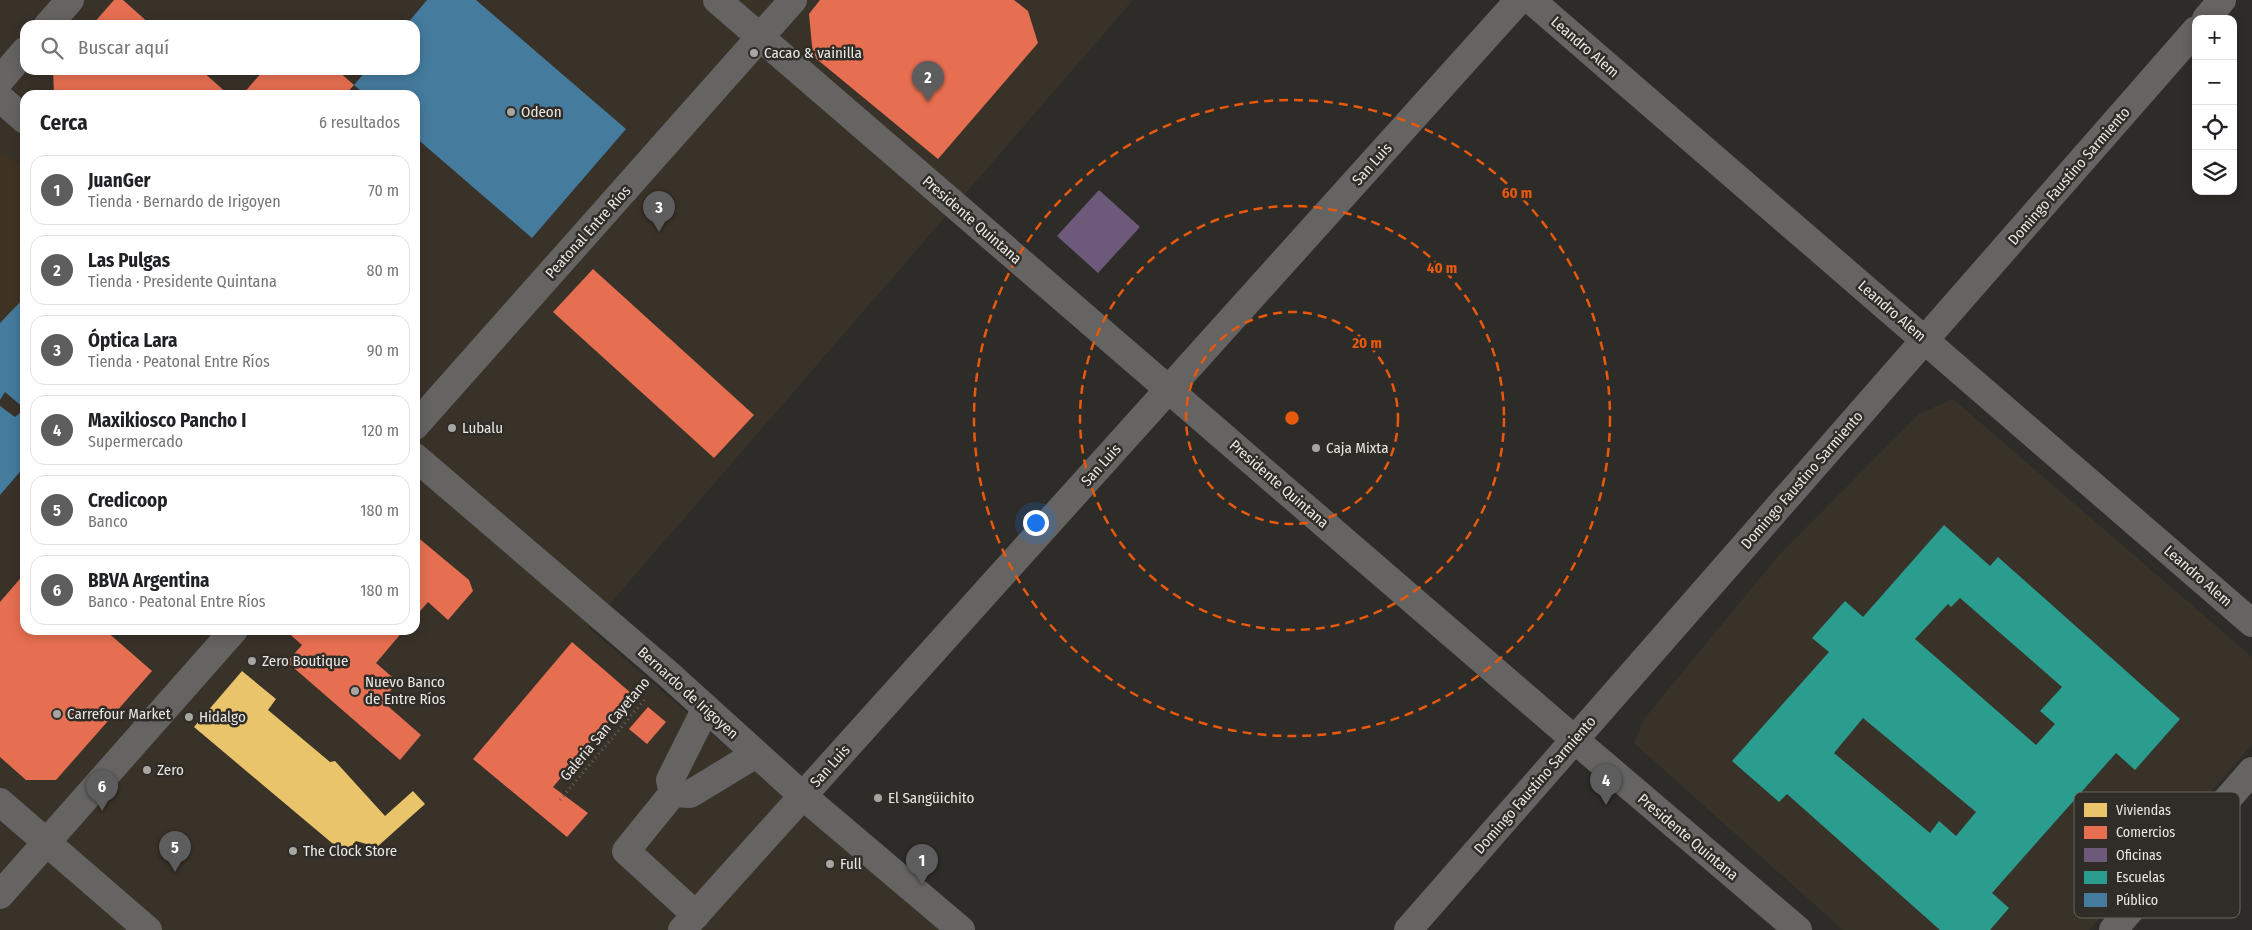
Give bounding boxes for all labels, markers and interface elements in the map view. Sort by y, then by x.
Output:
street label: Leandro Alem [1547,13,1623,81]
map controls [2192,15,2237,195]
button: + [2192,15,2237,60]
search box [20,20,420,75]
icon: search [38,34,66,62]
text: Buscar aquí [78,36,169,59]
place label: Cacao & vainilla [764,44,862,62]
marker: Cacao & vainilla [748,47,760,59]
button: − [2192,60,2237,105]
pin: 2 [912,61,944,102]
place label: Odeon [521,103,562,121]
street label: Domingo Faustino Sarmiento [2004,103,2134,249]
button: locate [2192,105,2237,150]
marker: Odeon [505,106,517,118]
text: Cerca [40,110,88,136]
text: 6 resultados [319,113,400,132]
street label: San Luis [1348,139,1396,189]
button: layers [2192,150,2237,195]
text: JuanGer [88,169,151,192]
street label: Presidente Quintana [919,172,1025,268]
text: 1 [54,181,60,200]
text: 70 m [368,181,399,200]
street label: Peatonal Entre Ríos [542,182,634,282]
text: 60 m [1502,184,1532,202]
pin: 3 [643,191,675,232]
text: Tienda · Bernardo de Irigoyen [88,192,281,211]
text: Las Pulgas [88,249,170,272]
text: 40 m [1427,259,1457,277]
text: 2 [53,261,61,280]
text: 80 m [367,261,399,280]
text: Tienda · Presidente Quintana [88,272,277,291]
street label: Leandro Alem [1854,277,1930,345]
text: Óptica Lara [88,329,177,352]
text: 20 m [1351,334,1382,352]
text: 3 [53,341,61,360]
text: 90 m [367,341,399,360]
text: Tienda · Peatonal Entre Ríos [88,352,270,371]
street label: Domingo Faustino Sarmiento [1737,407,1867,553]
text: Maxikiosco Pancho I [88,409,246,432]
centre of rings [1283,409,1301,427]
place label: Lubalu [462,419,503,437]
text: 4 [53,421,61,440]
text: 120 m [361,421,399,440]
marker: Lubalu [446,422,458,434]
text: Supermercado [88,432,183,451]
street label: Presidente Quintana [1226,436,1332,532]
place label: Caja Mixta [1326,439,1389,457]
street label: San Luis [1077,440,1125,490]
marker: Caja Mixta [1310,442,1322,454]
text: Credicoop [88,489,168,512]
text: 5 [53,501,61,520]
text: 180 m [360,501,399,520]
your location [1023,510,1049,536]
text: Banco [88,512,128,531]
street label: Leandro Alem [2160,542,2236,610]
text: BBVA Argentina [88,569,210,592]
text: 6 [53,581,61,600]
text: 180 m [360,581,399,600]
text: Banco · Peatonal Entre Ríos [88,592,266,611]
street label: Bernardo de Irigoyen [634,643,742,743]
place label: Zero Boutique [262,652,348,670]
marker: Zero Boutique [246,655,258,667]
place label: Nuevo Banco de Entre Ríos [365,673,446,708]
street label: Galeria San Cayetano [556,673,654,784]
marker: Nuevo Banco de Entre Ríos [349,685,361,697]
place label: Carrefour Market [67,705,171,723]
marker: Carrefour Market [51,708,63,720]
place label: Hidalgo [199,708,246,726]
marker: Hidalgo [183,711,195,723]
street label: Domingo Faustino Sarmiento [1470,712,1600,858]
street label: San Luis [806,741,854,791]
place label: Zero [157,761,184,779]
marker: Zero [141,764,153,776]
pin: 4 [1590,764,1622,805]
pin: 6 [86,770,118,811]
place label: El Sangüichito [888,789,974,807]
street label: Presidente Quintana [1634,790,1742,884]
marker: El Sangüichito [872,792,884,804]
legend [2074,792,2240,918]
text: Viviendas [2116,802,2171,819]
text: Comercios [2116,824,2175,841]
pin: 5 [159,831,191,872]
place label: The Clock Store [303,842,397,860]
pin: 1 [906,844,938,885]
marker: The Clock Store [287,845,299,857]
text: Oficinas [2116,847,2162,864]
place label: Full [840,855,862,873]
marker: Full [824,858,836,870]
text: Escuelas [2116,869,2165,886]
text: Público [2116,892,2158,909]

